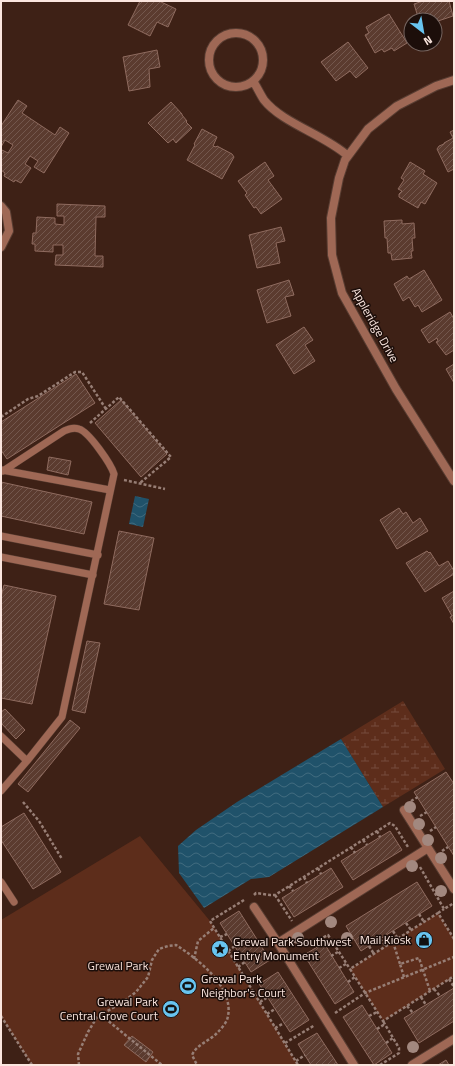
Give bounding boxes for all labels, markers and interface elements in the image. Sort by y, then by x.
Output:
north arrow [403,12,443,52]
text: N [421,32,436,49]
street label: Appleridge Drive [347,284,404,366]
place label: Mail Kiosk [360,930,411,949]
shop icon: Mail Kiosk [414,930,434,950]
place label: Grewal Park Southwest Entry Monument [233,932,352,965]
place icon: Grewal Park Southwest Entry Monument [210,939,230,959]
park label: Grewal Park [88,956,149,975]
place label: Grewal Park Neighbor's Court [201,969,286,1002]
sports icon: Grewal Park Neighbor's Court [178,976,198,996]
place label: Grewal Park Central Grove Court [60,992,159,1025]
sports icon: Grewal Park Central Grove Court [161,999,181,1019]

